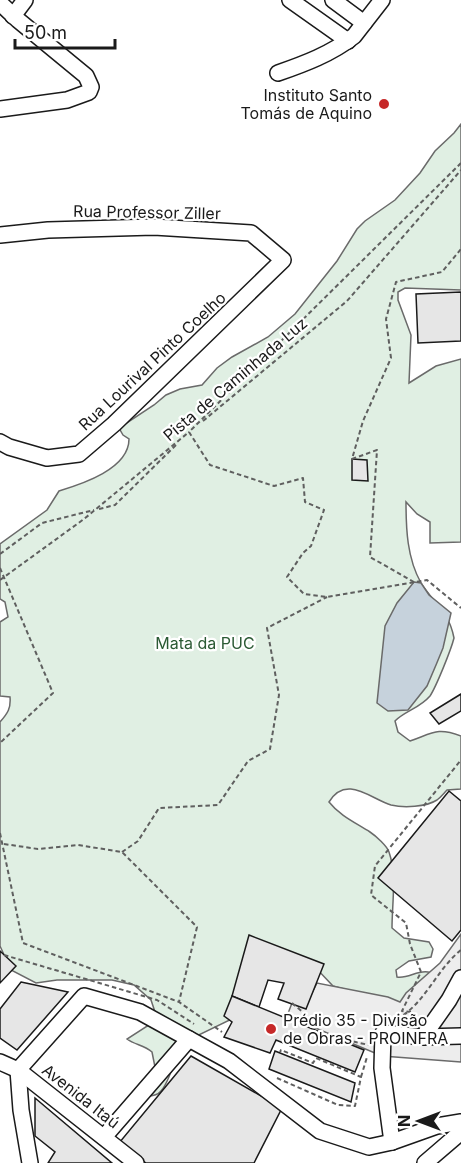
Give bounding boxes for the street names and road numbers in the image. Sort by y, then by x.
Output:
street label: Rua Professor Ziller [73,201,221,223]
street label: Rua Lourival Pinto Coelho [74,288,230,434]
street label: Pista de Caminhada Luz [159,313,311,445]
street label: Avenida Itaú [38,1060,124,1132]

